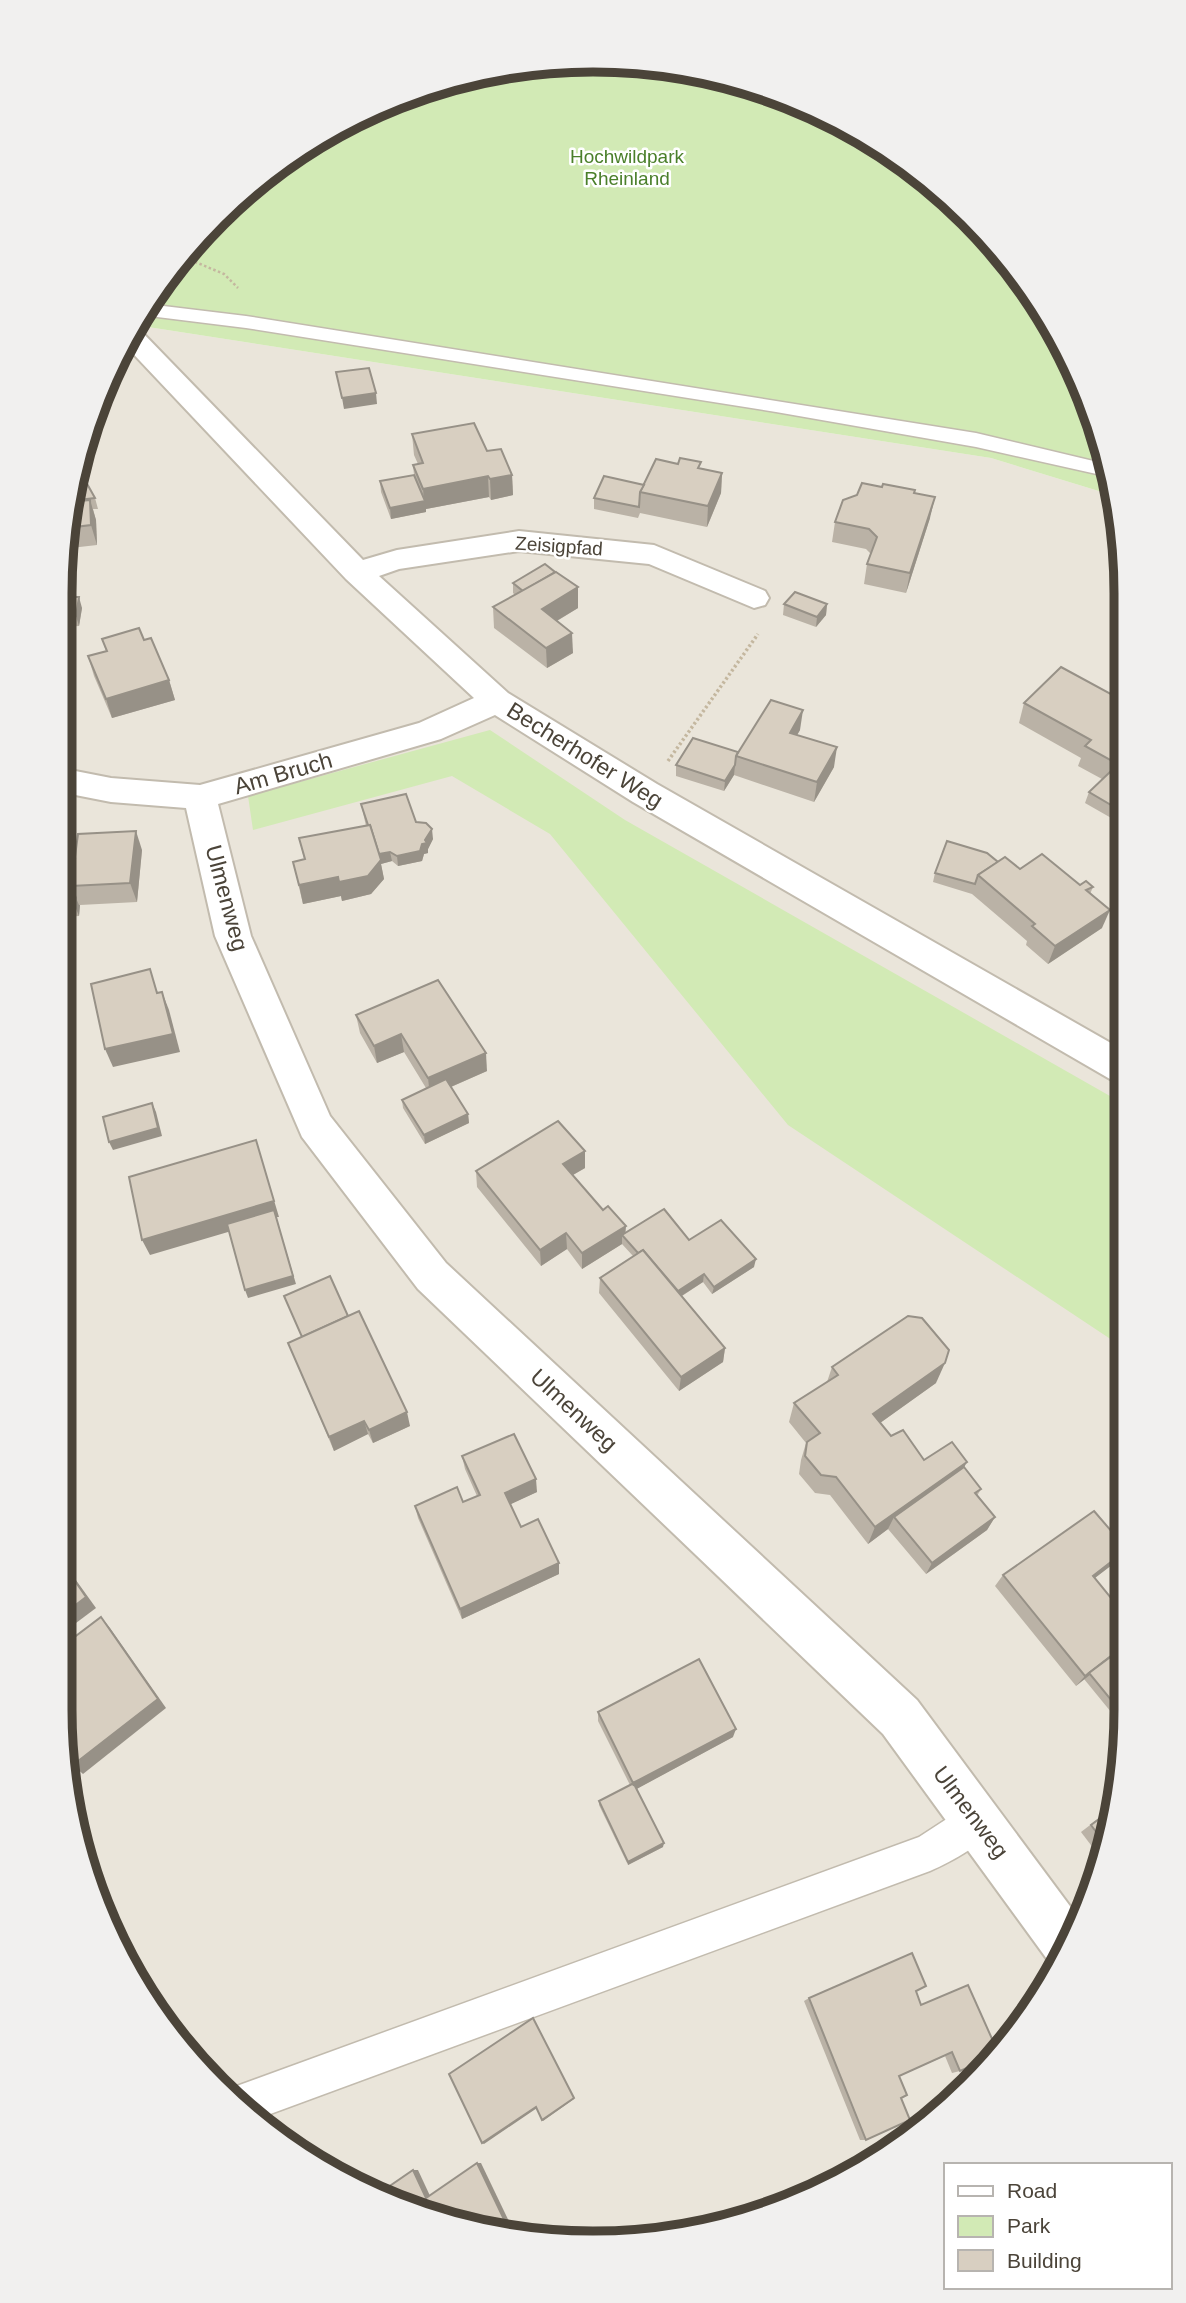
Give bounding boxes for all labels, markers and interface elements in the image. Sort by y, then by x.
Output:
park label: Hochwildpark Rheinland [570,146,685,189]
street label: Zeisigpfad [515,532,603,560]
street label: Becherhofer Weg [502,697,668,813]
street label: Am Bruch [231,747,335,799]
street label: Ulmenweg [200,842,254,954]
street label: Ulmenweg [525,1363,623,1457]
street label: Ulmenweg [928,1761,1014,1863]
legend [944,2163,1172,2289]
text: Road [1007,2179,1057,2202]
text: Park [1007,2214,1051,2237]
text: Building [1007,2249,1082,2272]

